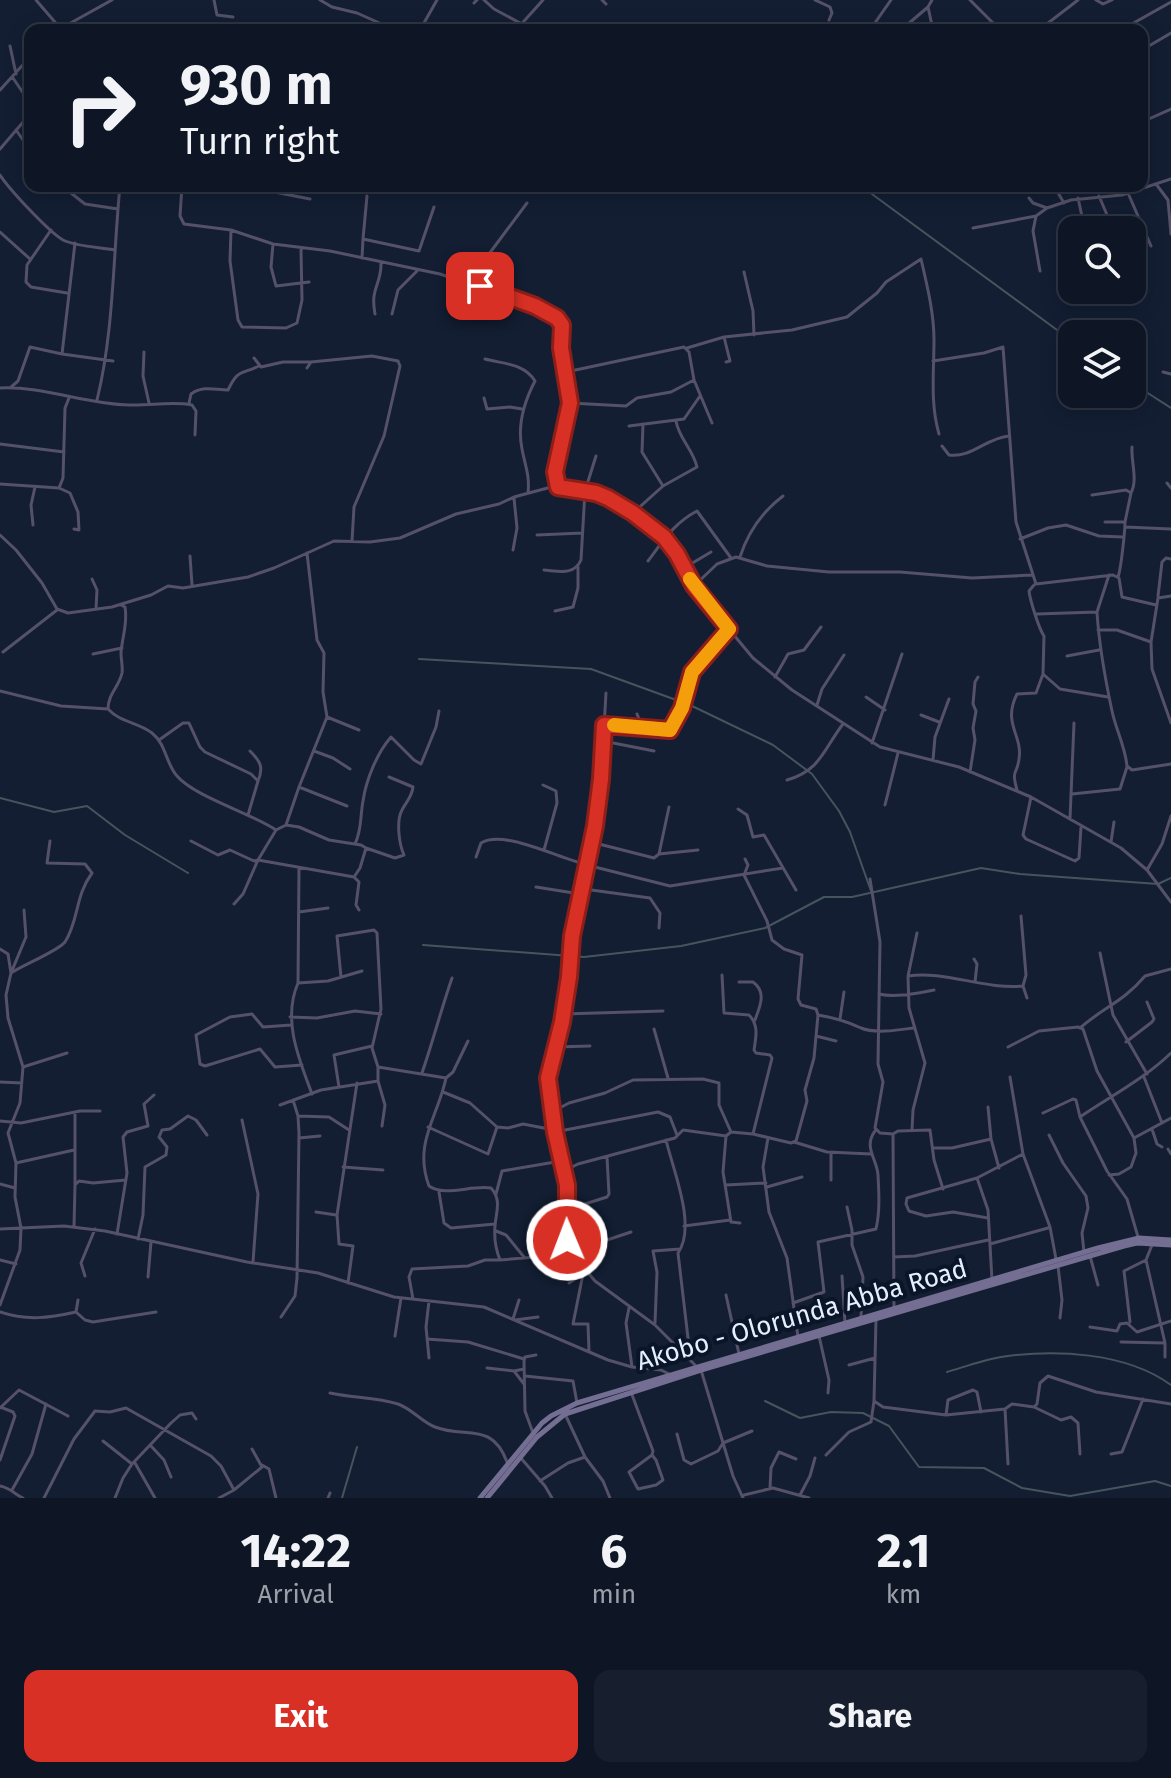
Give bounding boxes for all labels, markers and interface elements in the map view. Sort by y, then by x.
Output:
text: 930 m [180,52,333,119]
icon: right [48,56,152,160]
text: Turn right [180,120,340,164]
map controls [1058,216,1146,408]
button: search [1058,216,1146,304]
pin [446,252,514,320]
icon: arrive [458,264,502,308]
button: layers [1058,320,1146,408]
position arrow [525,1198,609,1282]
street label: Akobo - Olorunda Abba Road [633,1253,971,1377]
text: 14:22 [240,1522,351,1580]
text: 6 [600,1522,627,1580]
text: 2.1 [877,1522,931,1580]
text: Arrival [258,1579,334,1610]
text: min [591,1579,636,1610]
text: km [886,1579,921,1610]
button: Exit [24,1670,578,1762]
button: Share [594,1670,1147,1762]

